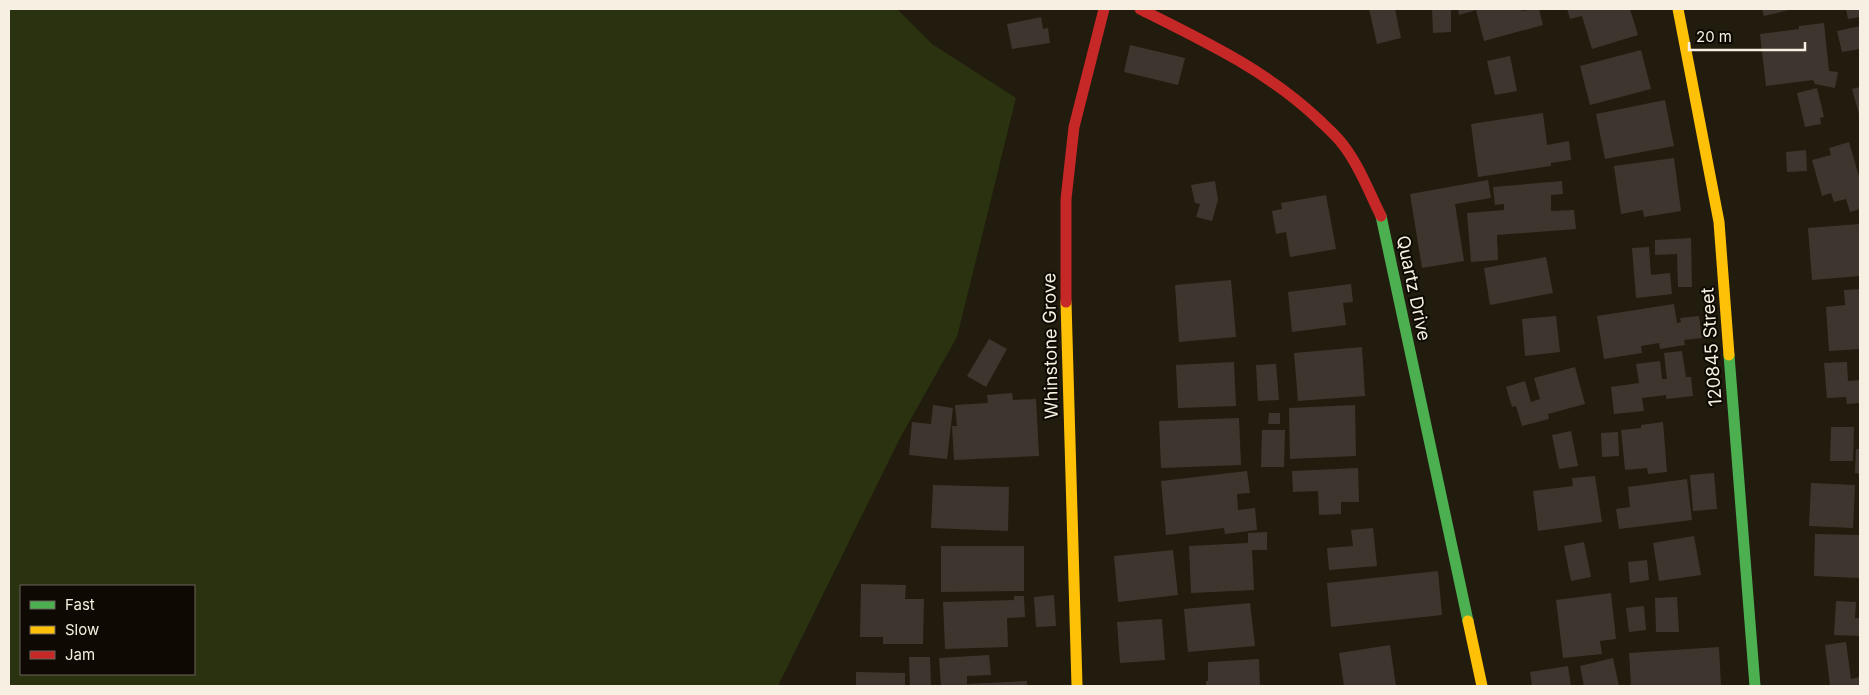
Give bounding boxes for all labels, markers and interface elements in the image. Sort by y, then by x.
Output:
scale bar [1689,20,1805,52]
text: 20 m [1696,27,1732,46]
street label: Quartz Drive [1393,233,1435,343]
street label: Whinstone Grove [1038,273,1062,419]
street label: 120845 Street [1696,287,1726,407]
legend [20,585,195,675]
text: Fast [65,595,95,614]
text: Slow [65,620,99,639]
text: Jam [65,645,95,664]

